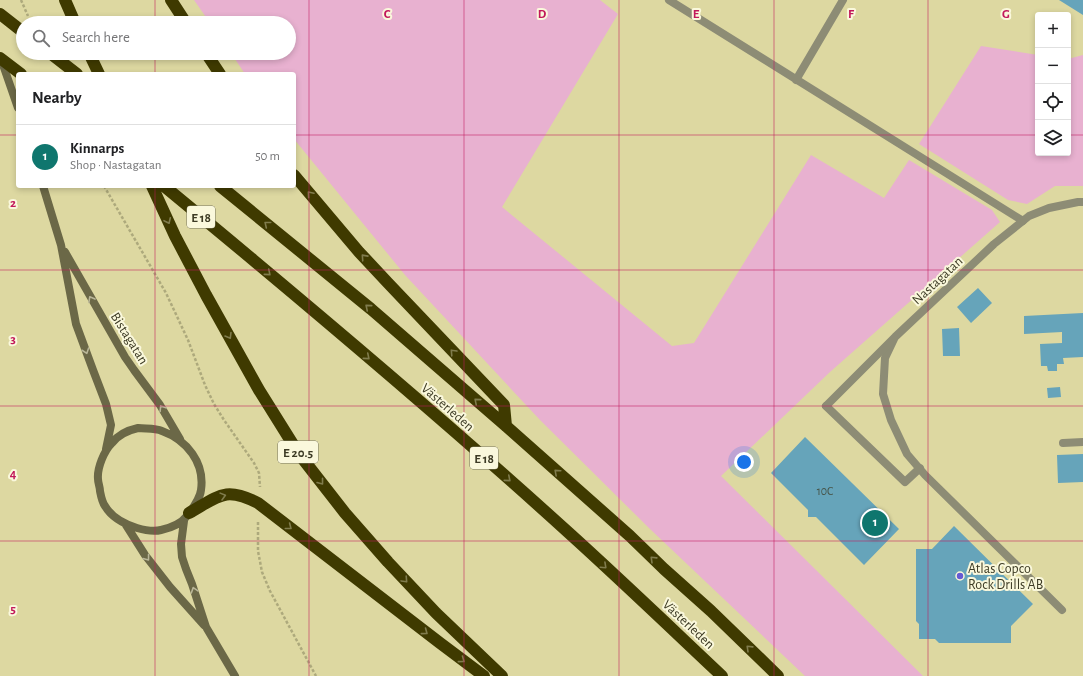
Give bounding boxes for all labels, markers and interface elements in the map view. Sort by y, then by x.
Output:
text: C [384,8,391,21]
text: D [538,8,547,21]
text: E [693,8,700,21]
text: F [848,8,855,21]
text: G [1002,8,1010,21]
map controls [1035,12,1071,156]
button: + [1035,12,1071,48]
search box [16,16,296,60]
icon: search [30,27,52,49]
text: Search here [62,30,130,45]
button: − [1035,48,1071,84]
button: locate [1035,84,1071,120]
text: Nearby [32,89,82,106]
button: layers [1035,120,1071,156]
text: Kinnarps [70,141,124,156]
text: 1 [43,150,47,163]
text: 50 m [255,150,280,163]
text: Shop · Nastagatan [70,159,162,172]
one-way arrow [307,191,314,199]
text: 2 [10,197,16,210]
road number: E 18 [187,206,215,228]
one-way arrow [163,217,171,225]
one-way arrow [265,222,272,229]
one-way arrow [361,254,369,262]
street label: Nastagatan [910,254,965,307]
one-way arrow [264,268,271,275]
one-way arrow [89,296,96,303]
one-way arrow [365,304,372,311]
street label: Bistagatan [108,310,150,367]
one-way arrow [224,332,232,339]
text: 3 [10,333,16,346]
one-way arrow [81,347,89,354]
one-way arrow [450,349,458,357]
one-way arrow [363,353,370,360]
street label: Västerleden [418,381,476,434]
one-way arrow [474,398,481,405]
one-way arrow [159,405,167,412]
road number: E 20.5 [278,441,318,463]
road number: E 18 [470,447,498,469]
your location [734,452,754,472]
text: 4 [10,468,17,481]
one-way arrow [554,469,562,476]
one-way arrow [503,474,511,482]
one-way arrow [316,477,323,484]
house number: 10C [817,485,833,497]
one-way arrow [219,492,226,501]
pin: 1 [862,508,888,538]
one-way arrow [284,523,291,530]
one-way arrow [142,553,149,560]
one-way arrow [650,556,658,564]
one-way arrow [599,561,607,569]
place label: Atlas Copco Rock Drills AB [968,562,1043,592]
marker: Atlas Copco Rock Drills AB [955,571,965,581]
one-way arrow [400,576,407,583]
one-way arrow [190,586,199,593]
street label: Västerleden [660,597,717,652]
text: 5 [10,603,16,616]
one-way arrow [421,627,428,634]
one-way arrow [746,646,753,653]
one-way arrow [458,655,465,663]

